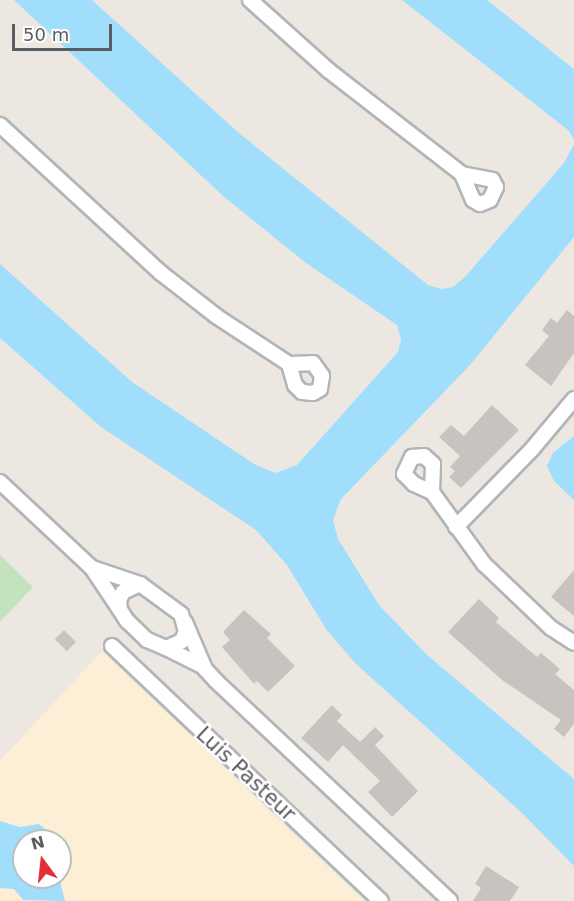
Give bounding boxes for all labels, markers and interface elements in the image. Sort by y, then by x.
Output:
scale bar [15,12,116,50]
text: 50 m [23,24,69,45]
street label: Luis Pasteur [191,722,301,826]
north arrow [12,829,72,889]
text: N [29,832,47,854]

